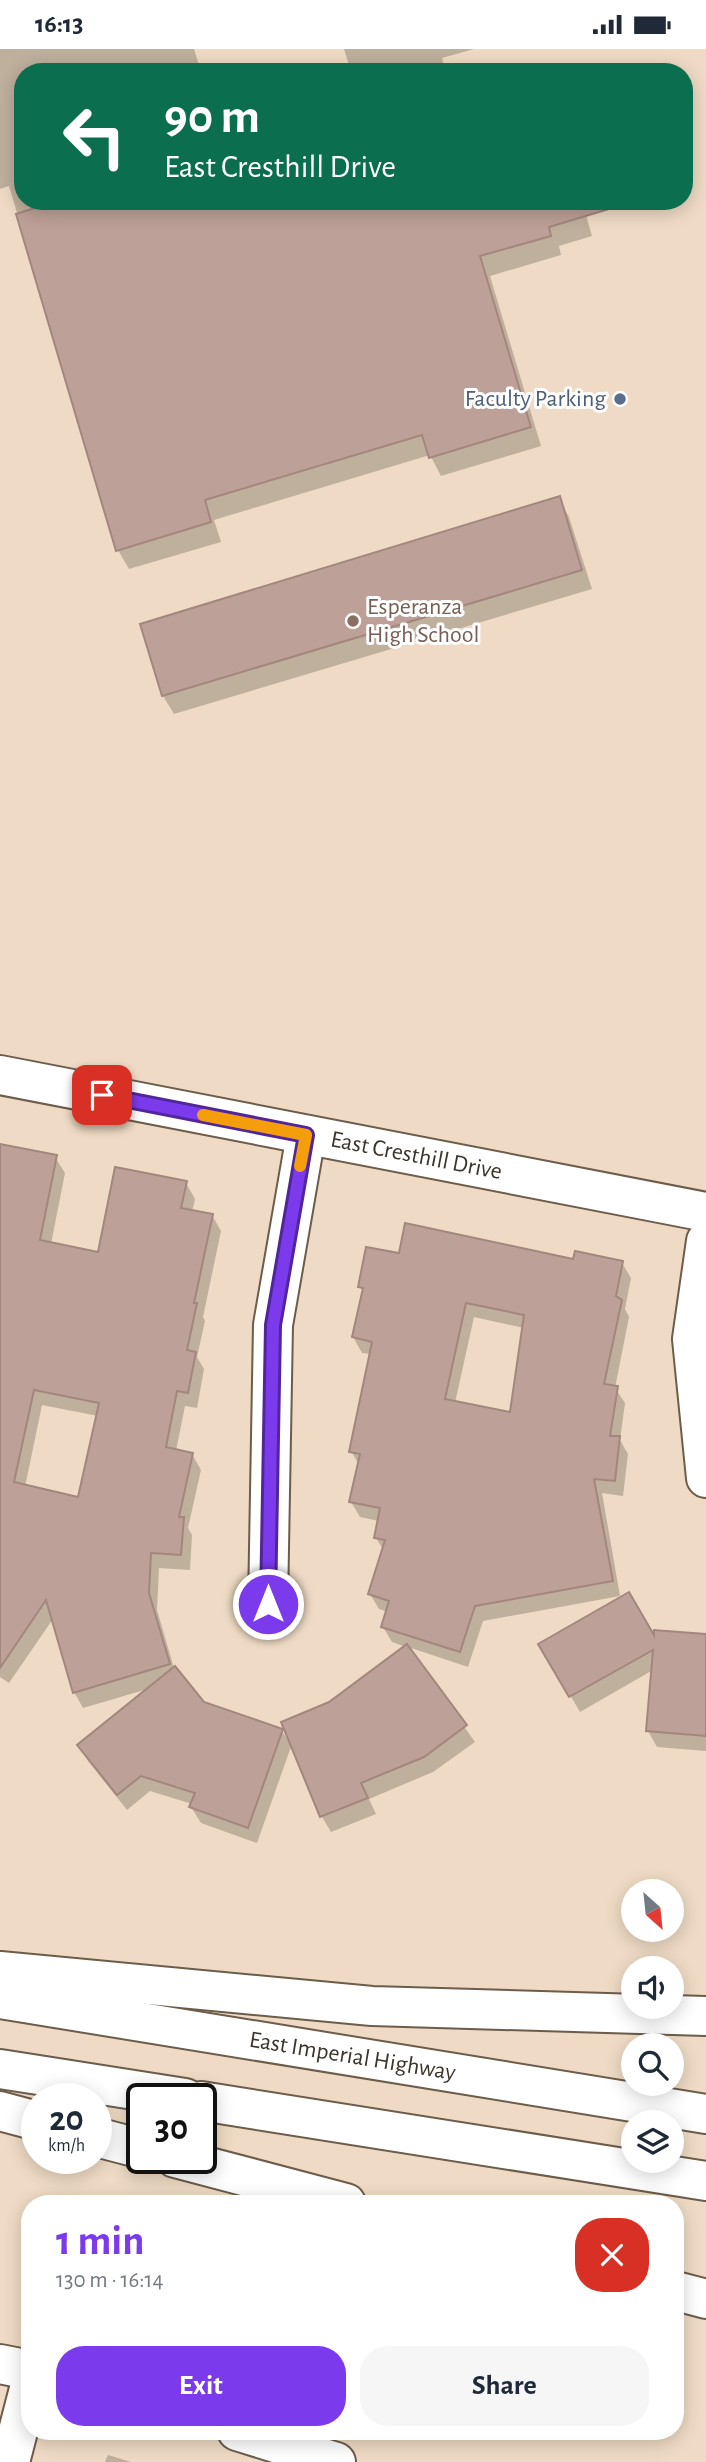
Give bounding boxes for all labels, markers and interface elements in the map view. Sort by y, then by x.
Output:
text: 16:13 [35,11,83,37]
icon: left [49,91,140,182]
text: 90 m [164,93,260,142]
text: East Cresthill Drive [164,151,396,183]
place label: Faculty Parking [465,387,606,411]
marker: Faculty Parking [612,391,628,407]
place label: Esperanza High School [367,595,479,647]
marker: Esperanza High School [345,613,361,629]
pin [72,1065,132,1125]
icon: arrive [83,1076,121,1114]
street label: East Cresthill Drive [328,1127,504,1184]
position arrow [231,1567,305,1641]
north arrow [621,1879,684,1943]
map controls [621,1879,684,2173]
button: sound [621,1956,684,2019]
street label: East Imperial Highway [247,2028,457,2085]
button: search [621,2033,684,2096]
speed limit sign: 30 [126,2083,217,2174]
text: 20 [49,2102,84,2137]
button: layers [621,2110,684,2173]
text: km/h [48,2137,85,2155]
button: close [575,2218,649,2292]
text: 1 min [56,2220,145,2262]
text: 130 m · 16:14 [56,2269,164,2292]
button: Exit [56,2346,346,2426]
button: Share [360,2346,649,2426]

